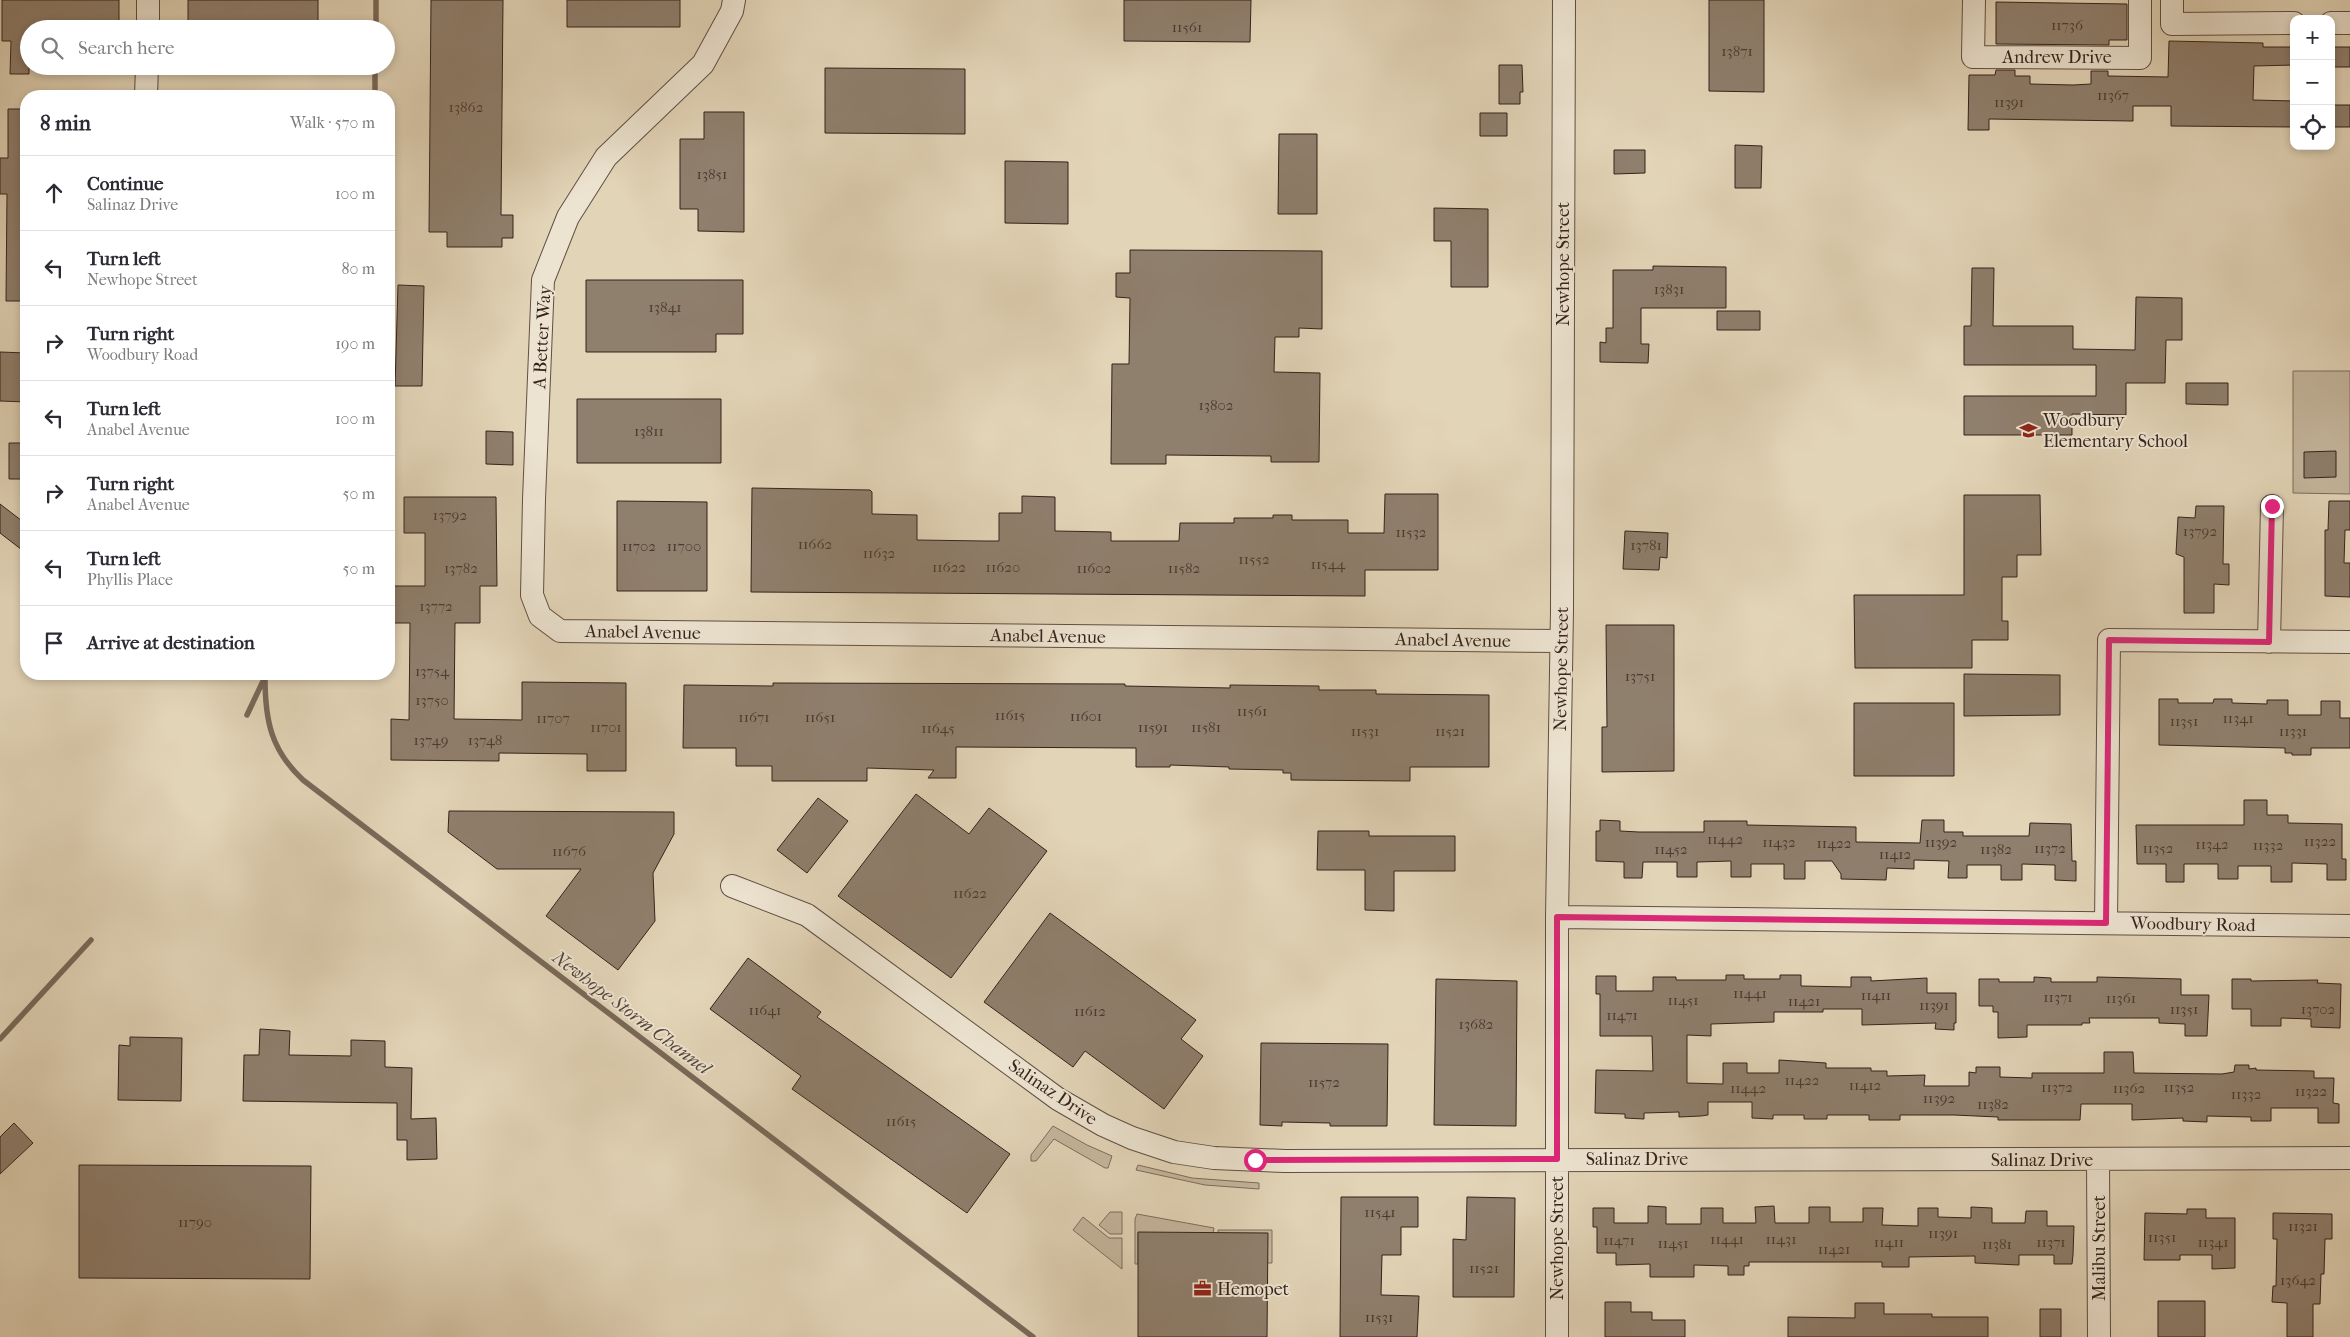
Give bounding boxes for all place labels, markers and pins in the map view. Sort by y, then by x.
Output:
place label: Woodbury Elementary School [2042,410,2188,452]
school or university icon: Woodbury Elementary School [2019,420,2039,440]
office icon: Hemopet [1193,1279,1213,1299]
place label: Hemopet [1217,1279,1290,1300]

